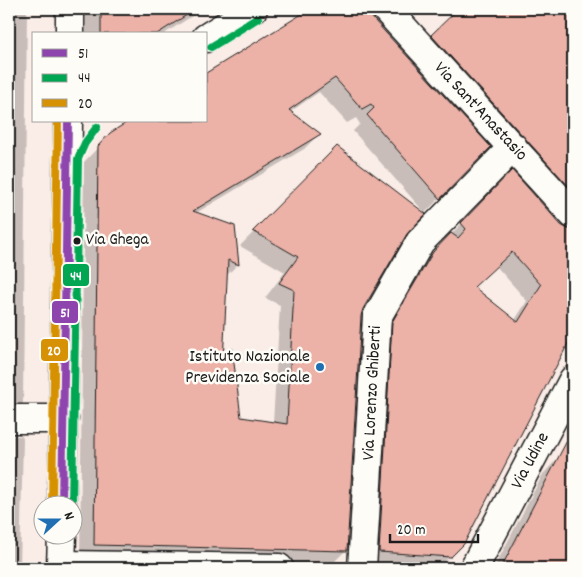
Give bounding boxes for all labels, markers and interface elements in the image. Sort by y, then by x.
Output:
legend [32,32,208,122]
text: 51 [78,44,88,66]
street label: Via Sant'Anastasio [427,57,533,167]
text: 44 [78,68,90,90]
text: 20 [78,94,93,116]
place label: Via Ghega [86,229,149,253]
marker: Via Ghega [72,236,82,246]
line badge: 44 [62,263,90,287]
text: 44 [70,267,82,287]
line badge: 51 [51,300,79,324]
text: 51 [60,304,70,324]
street label: Via Lorenzo Ghiberti [357,325,389,461]
line badge: 20 [40,338,69,362]
text: 20 [47,342,61,362]
place label: Istituto Nazionale Previdenza Sociale [185,345,310,391]
marker: Istituto Nazionale Previdenza Sociale [314,361,326,373]
street label: Via Udine [506,428,556,494]
north arrow [32,494,82,544]
text: N [58,509,79,523]
scale bar [390,512,477,544]
text: 20 m [397,520,425,542]

